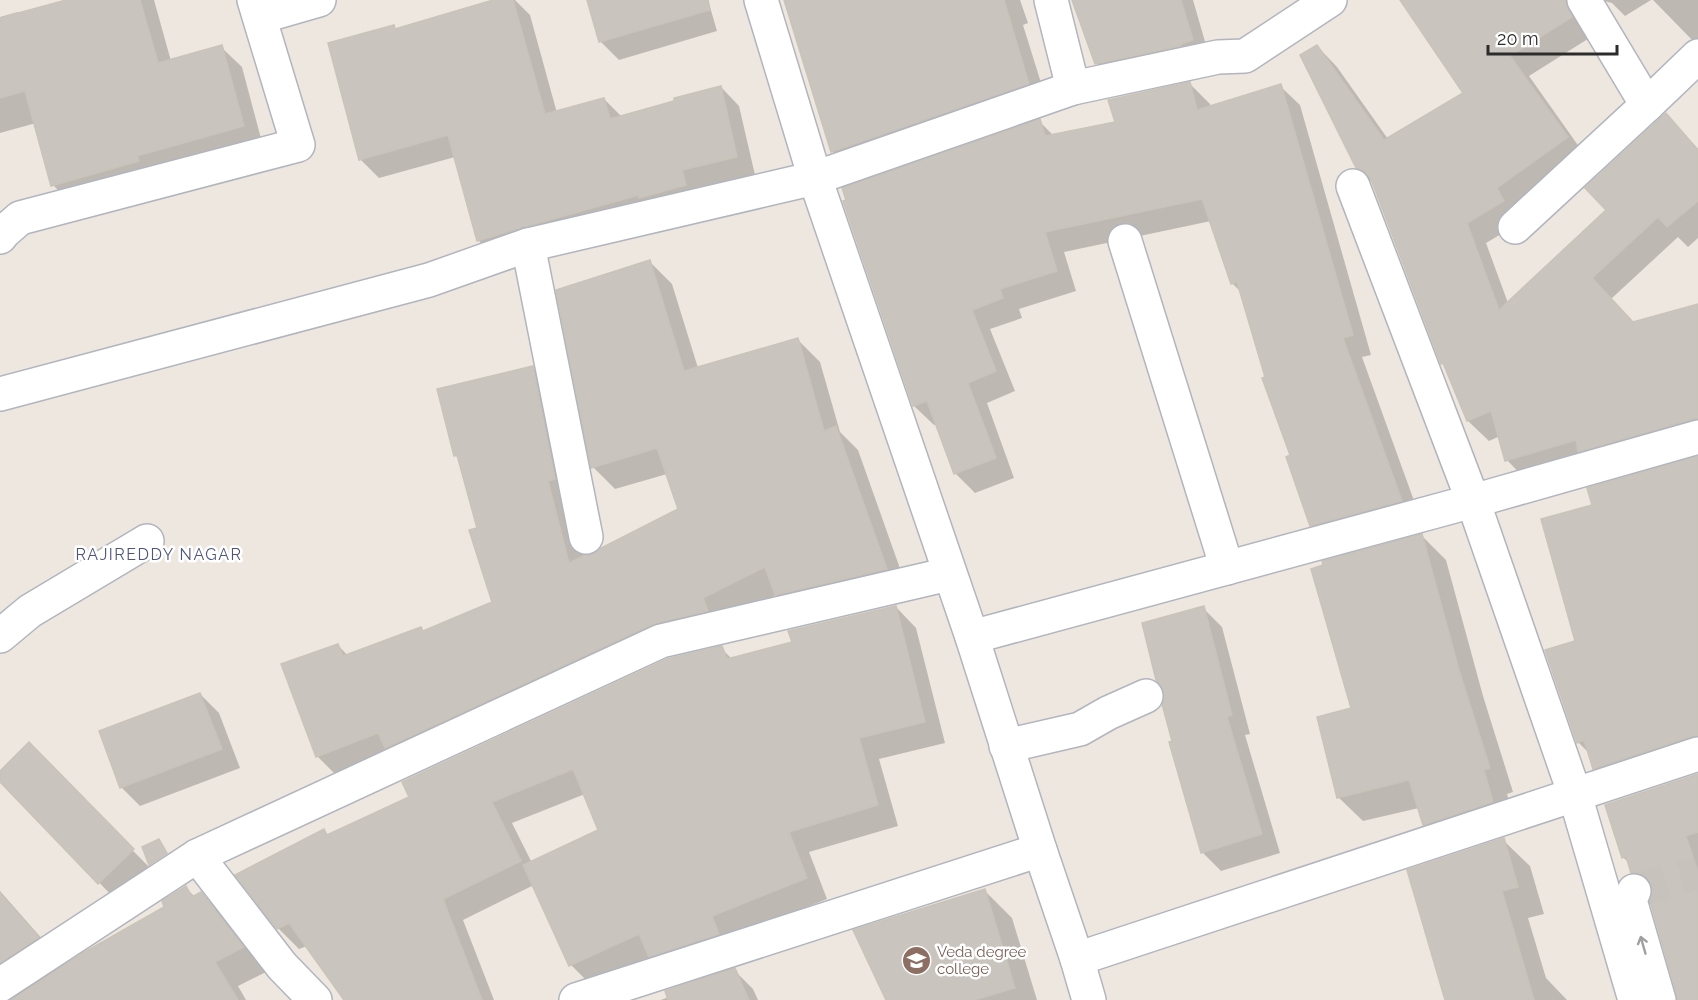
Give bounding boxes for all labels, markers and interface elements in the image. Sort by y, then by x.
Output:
scale bar [1488,18,1617,56]
text: 20 m [1497,28,1539,49]
district label: RAJIREDDY NAGAR [75,545,243,564]
one-way arrow [1637,936,1648,955]
place label: Veda degree college [937,943,1027,978]
school or university icon: Veda degree college [900,945,932,977]

